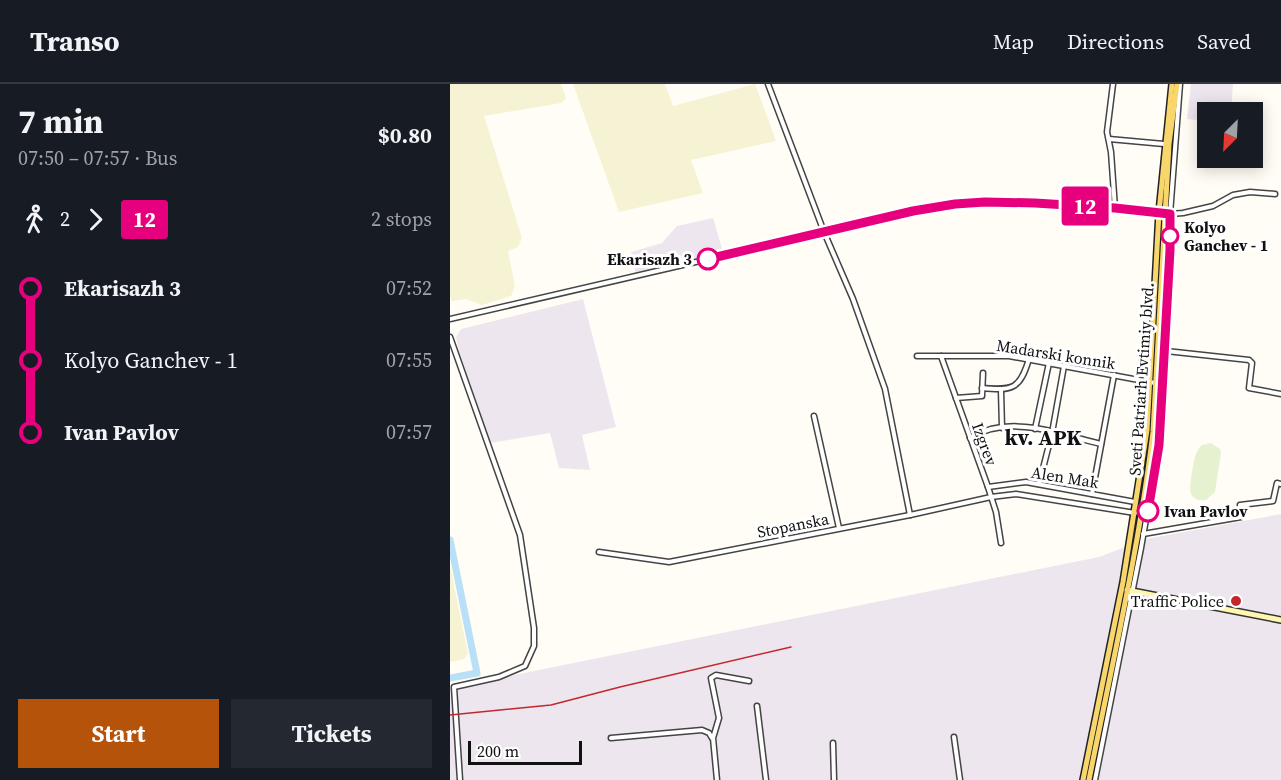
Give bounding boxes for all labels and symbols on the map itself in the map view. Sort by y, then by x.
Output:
north arrow [1197,102,1263,168]
line badge: 12 [1058,186,1112,226]
place label: Kolyo Ganchev - 1 [1184,216,1268,256]
marker: Kolyo Ganchev - 1 [1161,227,1179,245]
place label: Ekarisazh 3 [607,248,692,270]
marker: Ekarisazh 3 [697,248,719,270]
street label: Sveti Patriarh Evtimiy blvd. [1123,282,1159,476]
street label: Madarski konnik [995,334,1117,374]
street label: Izgrev [967,419,1003,469]
district label: kv. APK [1004,422,1082,452]
street label: Alen Mak [1030,461,1101,493]
marker: Ivan Pavlov [1137,500,1159,522]
place label: Ivan Pavlov [1164,500,1248,522]
street label: Stopanska [755,507,832,543]
place label: Traffic Police [1131,590,1224,612]
marker: Traffic Police [1229,594,1243,608]
scale bar [468,738,582,766]

